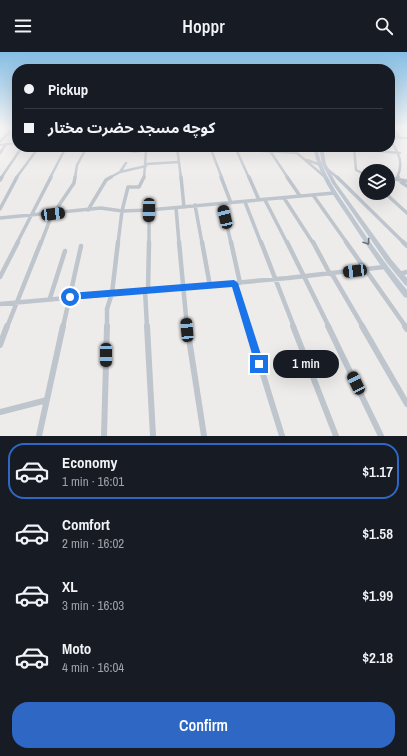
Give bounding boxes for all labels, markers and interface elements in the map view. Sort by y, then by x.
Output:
text: Hoppr [182,14,225,39]
icon: menu [12,15,34,37]
icon: search [373,15,395,37]
text: Pickup [48,79,88,100]
text: کوچه مسجد حضرت مختار [48,117,215,138]
map controls [359,164,395,200]
button: layers [359,164,395,200]
car [143,198,155,222]
car [216,204,234,230]
car [40,207,66,221]
one-way arrow [362,237,369,244]
car [342,264,368,278]
route start [61,288,79,306]
car [180,318,194,342]
car [100,343,112,367]
callout: 1 min [273,350,339,378]
route end [250,355,268,373]
text: 1 min [292,355,320,372]
car [345,370,367,396]
text: Economy [62,452,117,473]
icon: car [14,453,50,489]
text: $1.17 [362,461,393,482]
text: 1 min · 16:01 [62,473,124,490]
text: Comfort [62,514,110,535]
icon: car [14,515,50,551]
text: $1.58 [362,523,393,544]
text: 2 min · 16:02 [62,535,124,552]
text: XL [62,576,78,597]
icon: car [14,577,50,613]
text: $1.99 [362,585,393,606]
text: 3 min · 16:03 [62,597,124,614]
text: Moto [62,638,91,659]
icon: car [14,639,50,675]
text: $2.18 [362,647,393,668]
text: 4 min · 16:04 [62,659,124,676]
button: Confirm [12,702,395,748]

